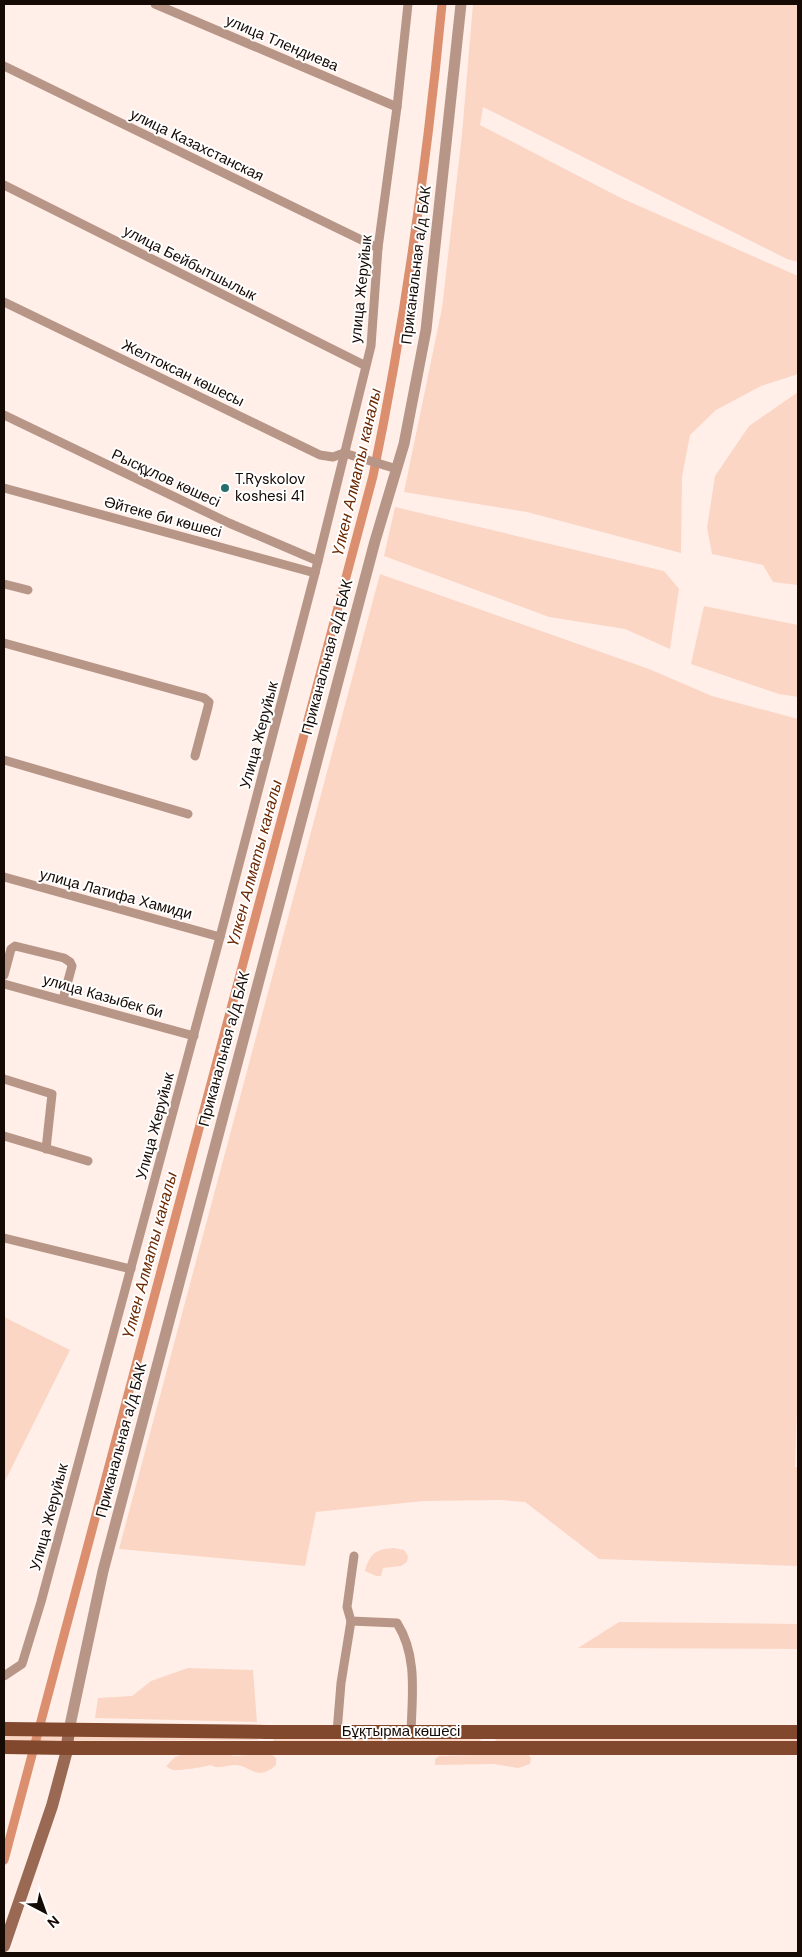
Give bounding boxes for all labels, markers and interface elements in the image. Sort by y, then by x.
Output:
street label: улица Тлендиева [223,10,342,76]
street label: улица Казахстанская [127,104,267,186]
street label: Приканальная а/д БАК [396,184,436,346]
street label: улица Бейбытшылык [120,221,260,305]
street label: улица Жеруйык [345,234,377,344]
street label: Желтоксан көшесы [119,335,247,411]
water label: Үлкен Алматы каналы [327,386,386,558]
street label: Рысқұлов көшесі [108,444,224,512]
place label: T.Ryskolov koshesi 41 [235,469,305,506]
marker: T.Ryskolov koshesi 41 [219,482,231,494]
street label: Әйтеке би көшесі [102,492,224,542]
street label: Приканальная а/д БАК [297,577,357,737]
street label: Улица Жеруйык [235,679,283,791]
water label: Үлкен Алматы каналы [222,777,287,949]
street label: улица Латифа Хамиди [37,864,195,924]
street label: улица Казыбек би [41,969,165,1023]
street label: Приканальная а/д БАК [194,969,254,1129]
street label: Улица Жеруйык [131,1070,179,1182]
water label: Үлкен Алматы каналы [117,1169,182,1341]
street label: Приканальная а/д БАК [91,1360,151,1520]
street label: Улица Жеруйык [25,1461,73,1573]
street label: Бұқтырма көшесі [342,1721,460,1741]
north arrow [20,1887,70,1937]
text: N [44,1912,63,1932]

